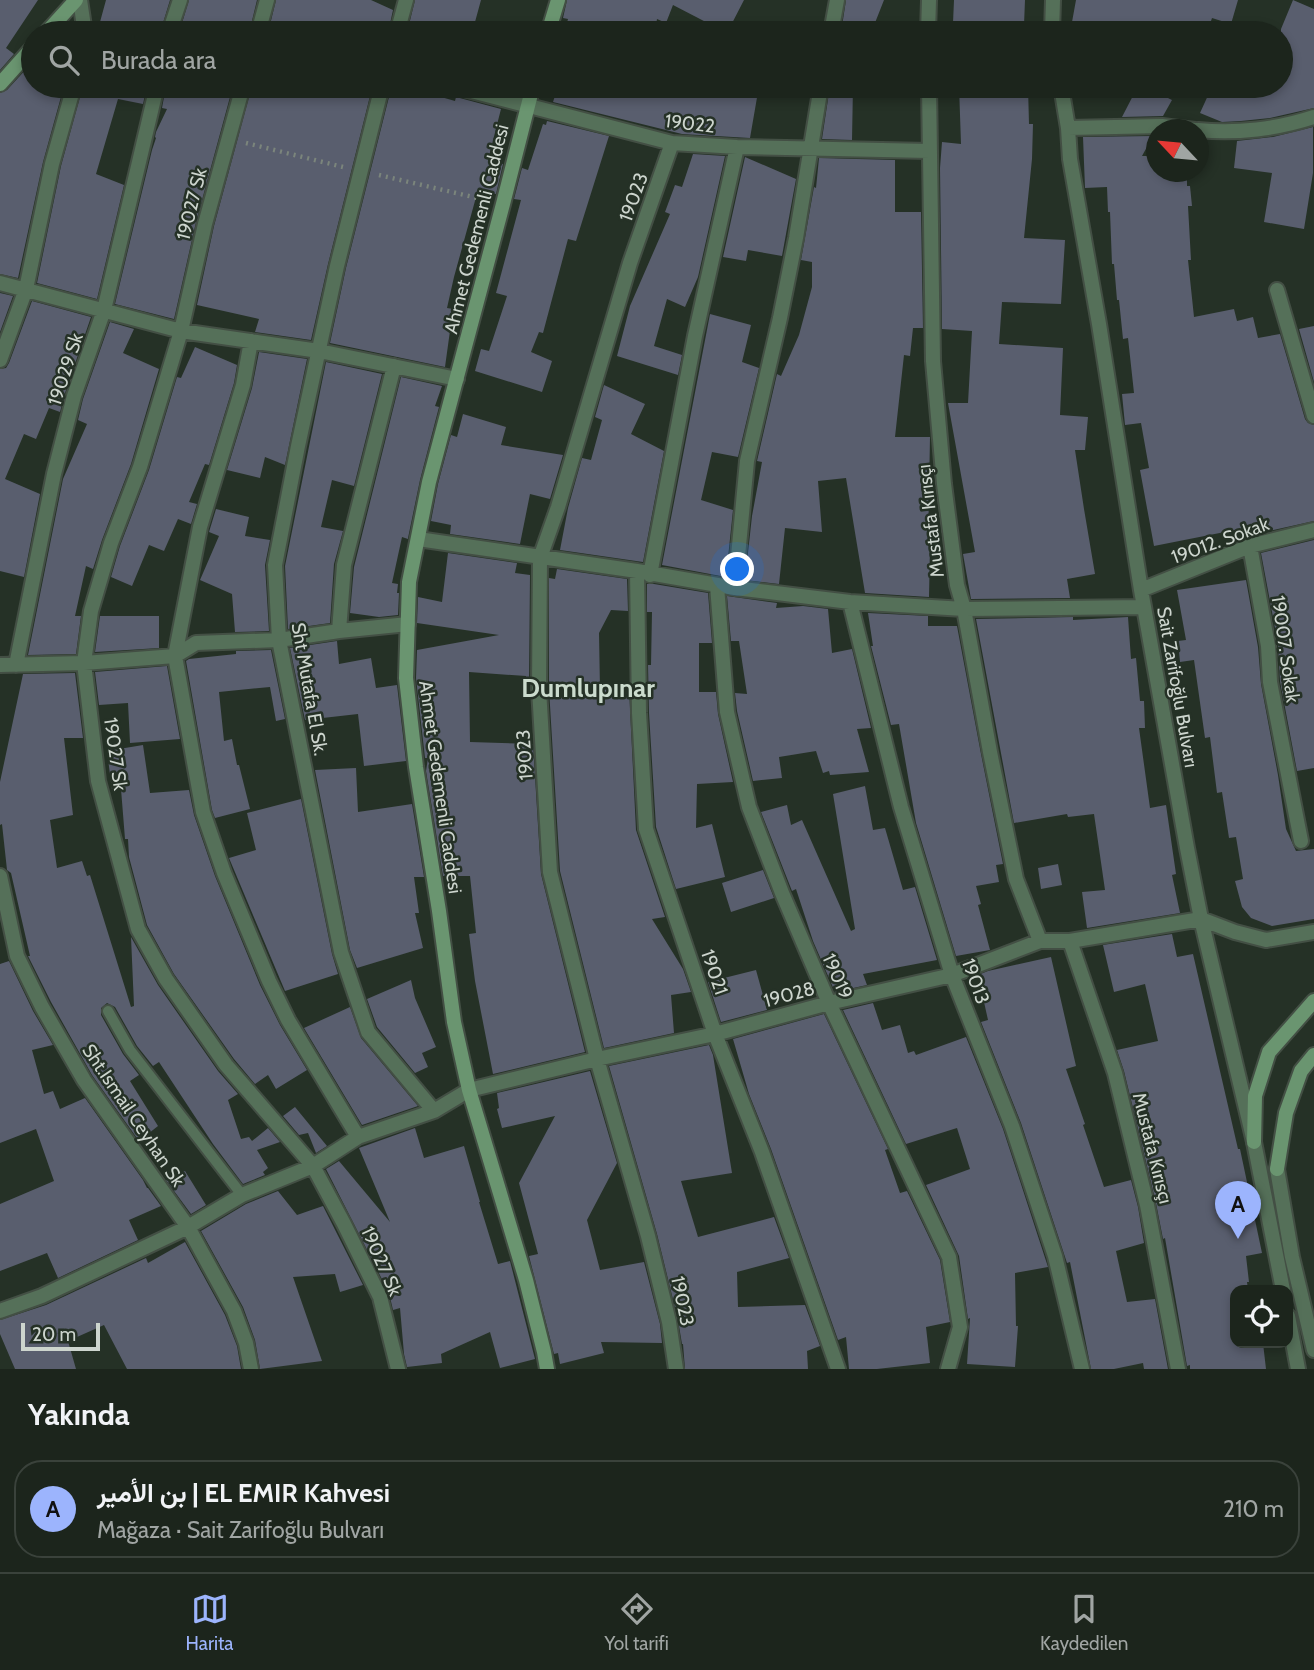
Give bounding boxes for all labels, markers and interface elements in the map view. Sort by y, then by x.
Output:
search box [21,21,1293,98]
icon: search [45,41,83,79]
text: Burada ara [101,44,216,76]
street label: 19022 [664,109,716,138]
north arrow [1146,119,1209,182]
street label: Ahmet Gedemenli Caddesi [439,122,514,336]
street label: 19027 Sk [171,165,212,243]
street label: 19023 [614,170,653,225]
street label: 19029 Sk [43,330,88,408]
street label: Mustafa Kırısçı [912,463,949,579]
street label: 19012. Sokak [1168,512,1273,569]
your location [720,552,754,586]
street label: 19007. Sokak [1267,594,1304,705]
street label: Sait Zarifoğlu Bulvarı [1152,605,1203,769]
street label: Sht Mutafa El Sk. [286,621,333,757]
district label: Dumlupınar [521,672,655,704]
street label: Ahmet Gedemenli Caddesi [414,679,467,895]
street label: 19027 Sk [99,716,132,793]
street label: 19023 [511,729,538,781]
street label: 19021 [696,946,733,998]
street label: 19019 [817,950,858,1002]
street label: 19013 [957,955,994,1007]
street label: 19028 [761,977,817,1012]
street label: Sht.Ismail Ceyhan Sk [77,1040,190,1191]
street label: Mustafa Kırısçı [1128,1090,1177,1206]
pin: A [1215,1181,1261,1239]
street label: 19027 Sk [356,1223,407,1300]
street label: 19023 [666,1274,699,1328]
map controls [1230,1285,1293,1348]
button: locate [1230,1285,1293,1348]
scale bar [21,1320,100,1352]
text: 20 m [32,1323,76,1346]
text: Yakında [28,1396,130,1433]
text: بن الأمير | EL EMIR Kahvesi [97,1477,390,1509]
text: A [46,1495,60,1523]
text: 210 m [1223,1495,1284,1523]
text: Mağaza · Sait Zarifoğlu Bulvarı [97,1516,384,1544]
tab: Harita [186,1590,233,1655]
tab: Yol tarifi [605,1590,669,1655]
tab: Kaydedilen [1040,1590,1128,1655]

